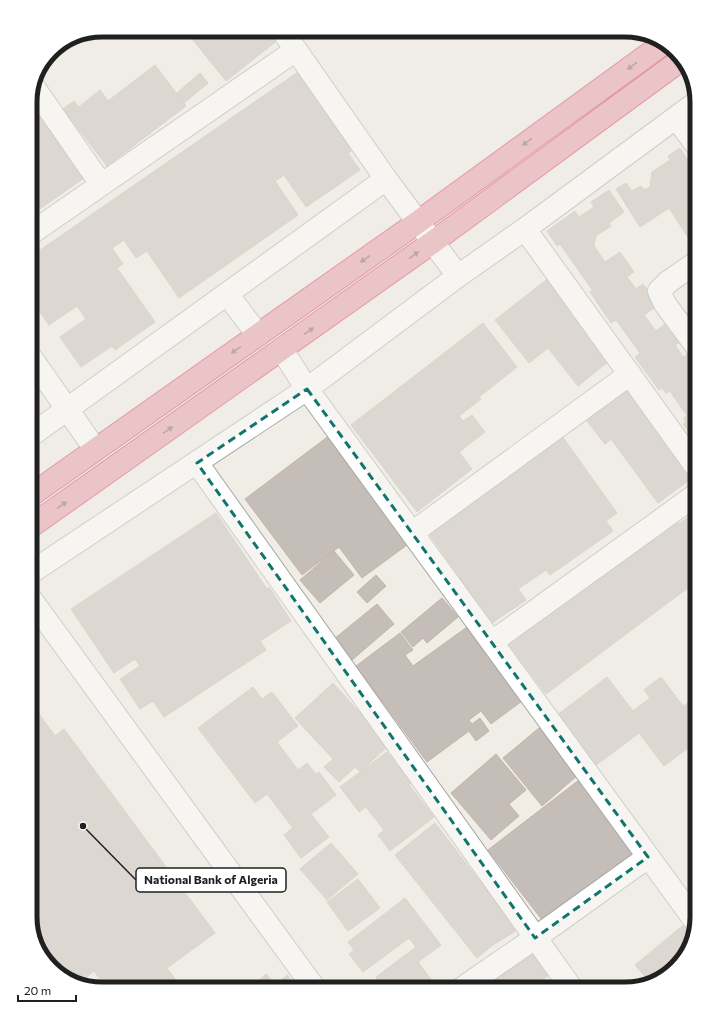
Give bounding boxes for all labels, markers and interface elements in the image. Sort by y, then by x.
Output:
one-way arrow [627,61,638,70]
one-way arrow [522,138,533,146]
one-way arrow [409,251,420,259]
one-way arrow [360,255,370,263]
one-way arrow [303,327,314,335]
one-way arrow [231,346,241,354]
one-way arrow [163,426,173,434]
one-way arrow [57,501,67,509]
callout: National Bank of Algeria [136,868,286,892]
text: National Bank of Algeria [144,872,278,886]
scale bar [18,977,76,1003]
text: 20 m [24,983,51,997]

